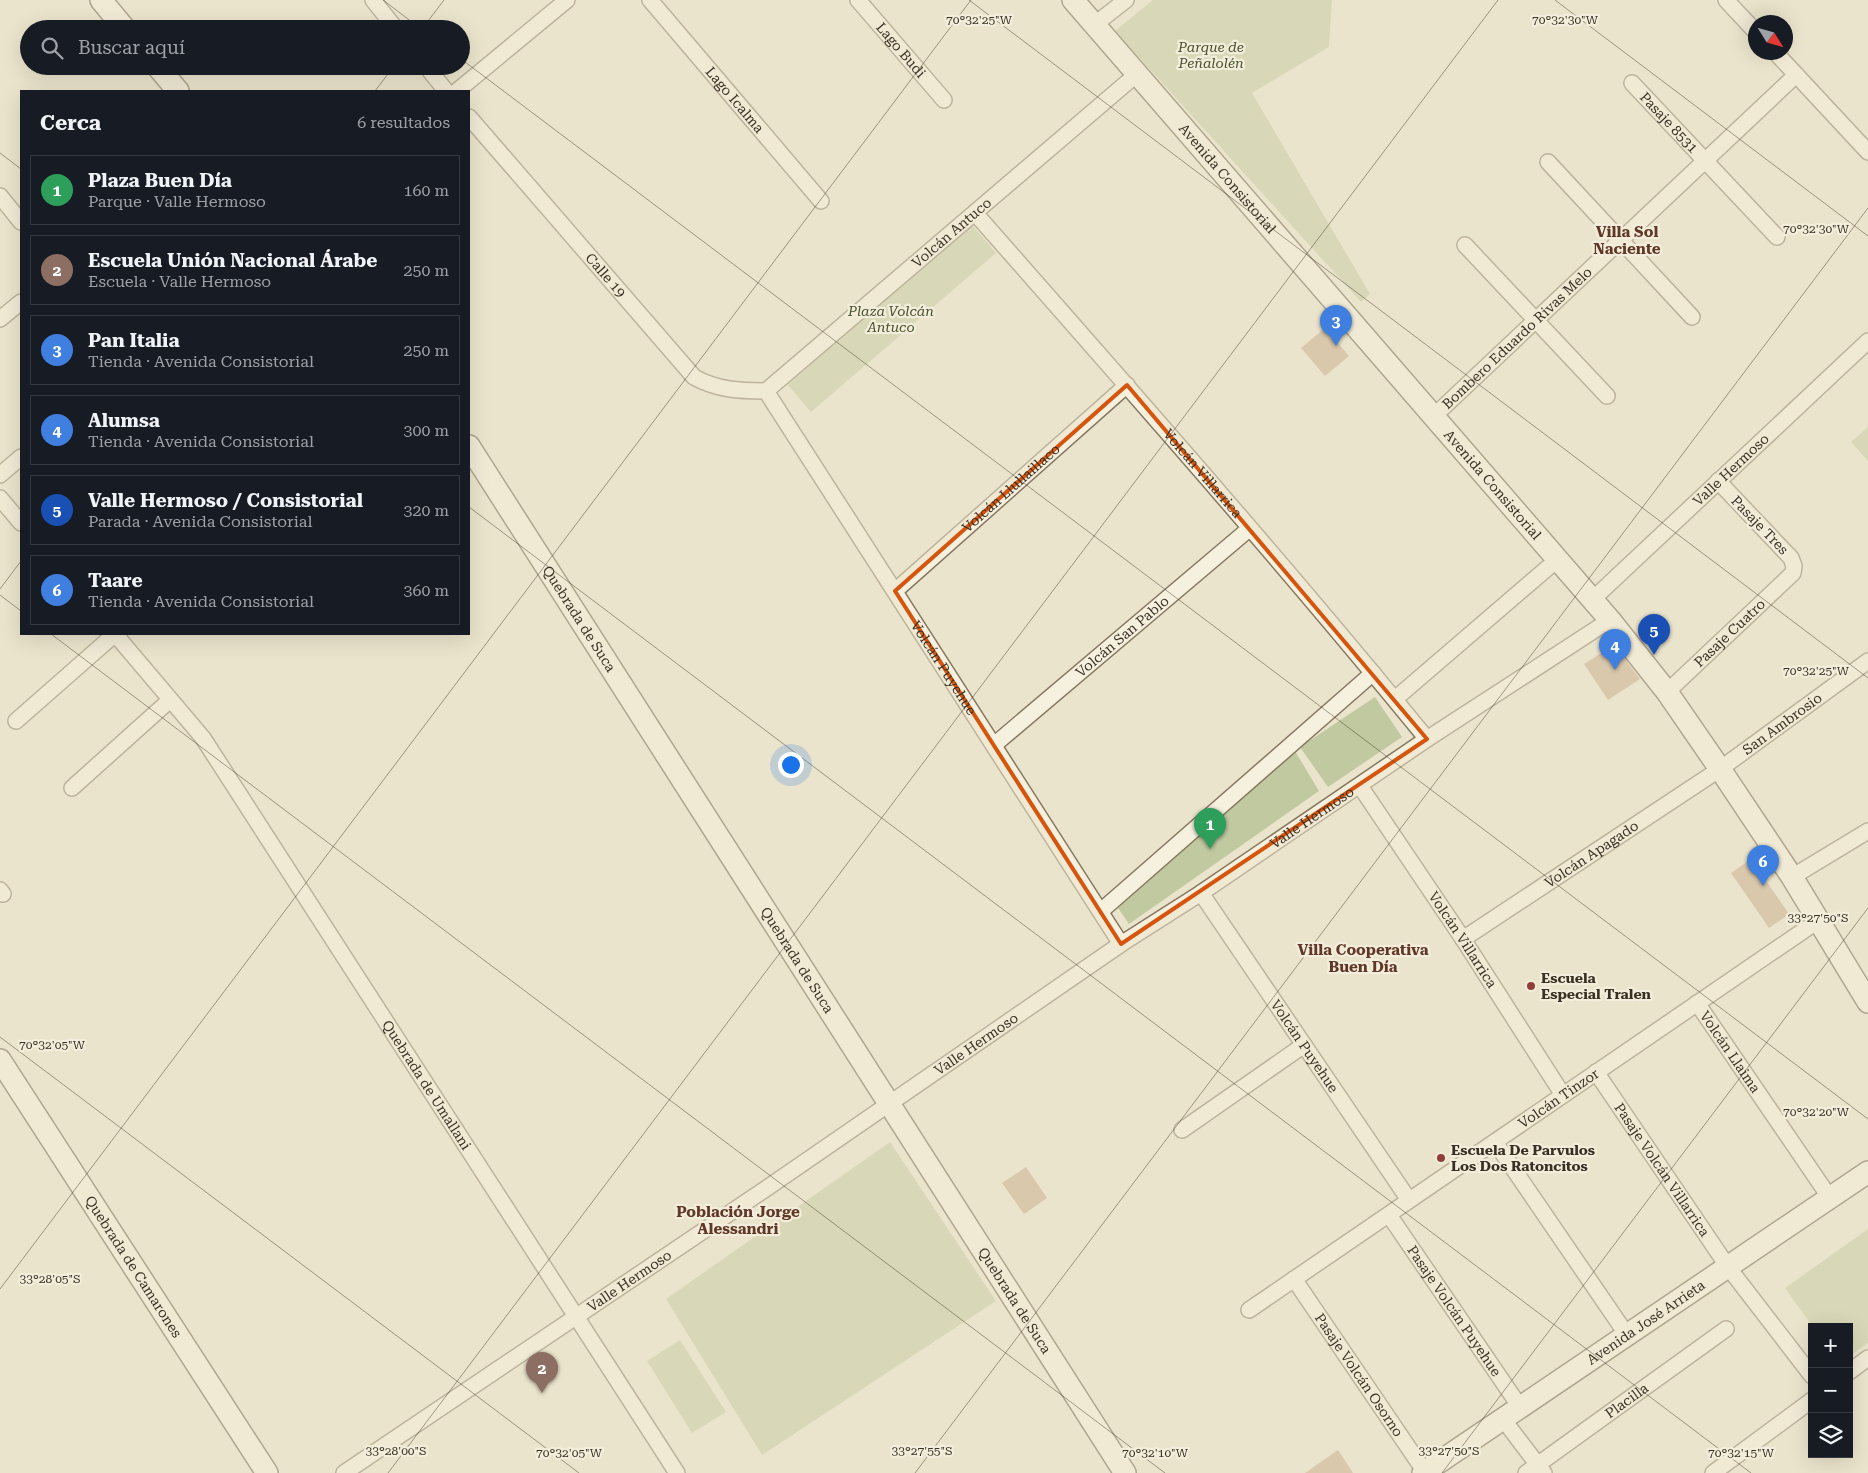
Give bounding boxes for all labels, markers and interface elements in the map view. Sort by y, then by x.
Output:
text: 70°32'25"W [946,13,1013,27]
text: 70°32'30"W [1532,13,1599,27]
north arrow [1748,15,1793,60]
street label: Lago Budi [873,19,929,81]
search box [20,20,470,75]
icon: search [38,34,66,62]
text: Buscar aquí [78,36,185,59]
park label: Parque de Peñalolén [1177,39,1244,71]
street label: Lago Icalma [702,64,768,136]
street label: Pasaje 8531 [1637,89,1701,156]
text: Cerca [40,111,101,135]
text: 6 resultados [357,113,450,132]
street label: Avenida Consistorial [1176,120,1280,237]
text: Plaza Buen Día [88,169,232,192]
text: 1 [53,181,61,200]
text: 160 m [403,181,449,200]
text: Parque · Valle Hermoso [88,192,266,211]
street label: Volcán Antuco [909,194,994,271]
text: 70°32'30"W [1783,222,1850,236]
district label: Villa Sol Naciente [1593,223,1661,258]
text: Escuela Unión Nacional Árabe [88,249,377,272]
street label: Calle 19 [582,250,629,301]
text: 2 [53,261,61,280]
text: 250 m [403,261,449,280]
street label: Bombero Eduardo Rivas Melo [1439,264,1595,412]
text: Escuela · Valle Hermoso [88,272,271,291]
park label: Plaza Volcán Antuco [847,303,934,335]
pin: 3 [1320,305,1352,346]
text: Pan Italia [88,329,180,352]
text: 3 [53,341,61,360]
text: 250 m [403,341,449,360]
text: Tienda · Avenida Consistorial [88,352,314,371]
text: Alumsa [88,409,160,432]
text: 4 [53,421,61,440]
text: 300 m [403,421,449,440]
street label: Volcán Villarrica [1160,426,1246,521]
street label: Avenida Consistorial [1441,426,1545,543]
street label: Valle Hermoso [1690,430,1772,509]
text: Tienda · Avenida Consistorial [88,432,314,451]
street label: Volcán Llullaillaco [959,441,1063,536]
text: Valle Hermoso / Consistorial [88,489,363,512]
street label: Pasaje Tres [1728,492,1792,558]
text: 5 [53,501,61,520]
text: 320 m [403,501,449,520]
text: Parada · Avenida Consistorial [88,512,312,531]
street label: Quebrada de Suca [540,563,619,675]
text: Taare [88,569,143,592]
text: 6 [53,581,61,600]
text: 360 m [403,581,449,600]
text: Tienda · Avenida Consistorial [88,592,314,611]
street label: Volcán San Pablo [1072,592,1172,680]
street label: Pasaje Cuatro [1691,596,1768,670]
pin: 5 [1638,614,1670,655]
street label: Volcán Puyehue [908,618,980,718]
pin: 4 [1599,629,1631,670]
text: 70°32'25"W [1783,664,1850,678]
street label: San Ambrosio [1739,689,1825,758]
your location [778,752,804,778]
street label: Valle Hermoso [1267,783,1357,852]
pin: 1 [1194,808,1226,849]
street label: Volcán Apagado [1542,817,1641,891]
pin: 6 [1747,845,1779,886]
street label: Volcán Villarrica [1425,889,1500,991]
street label: Quebrada de Suca [758,904,837,1016]
text: 33°27'50"S [1788,911,1848,925]
district label: Villa Cooperativa Buen Día [1297,941,1429,976]
place label: Escuela Especial Tralen [1541,970,1652,1002]
marker: Escuela Especial Tralen [1525,980,1537,992]
street label: Volcán Puyehue [1268,997,1342,1096]
street label: Volcán Llaima [1697,1008,1764,1096]
street label: Valle Hermoso [931,1009,1021,1078]
street label: Quebrada de Umallani [379,1017,475,1153]
text: 70°32'05"W [19,1038,86,1052]
street label: Volcán Tinzor [1515,1065,1602,1131]
street label: Pasaje Volcán Villarrica [1611,1100,1713,1240]
text: 70°32'20"W [1783,1105,1850,1119]
place label: Escuela De Parvulos Los Dos Ratoncitos [1451,1142,1595,1174]
marker: Escuela De Parvulos Los Dos Ratoncitos [1435,1152,1447,1164]
street label: Quebrada de Camarones [82,1193,185,1341]
district label: Población Jorge Alessandri [676,1203,800,1238]
street label: Pasaje Volcán Puyehue [1404,1242,1505,1379]
street label: Quebrada de Suca [975,1245,1055,1357]
street label: Valle Hermoso [584,1247,674,1315]
text: 33°28'05"S [20,1272,80,1286]
street label: Avenida José Arrieta [1584,1277,1708,1368]
street label: Pasaje Volcán Osorno [1312,1310,1407,1440]
map controls [1808,1323,1853,1458]
button: + [1808,1323,1853,1368]
pin: 2 [526,1352,558,1393]
button: − [1808,1368,1853,1413]
street label: Placilla [1602,1379,1652,1421]
button: layers [1808,1413,1853,1458]
text: 33°28'00"S [366,1444,426,1458]
text: 33°27'55"S [892,1444,952,1458]
text: 33°27'50"S [1419,1444,1479,1458]
text: 70°32'05"W [536,1446,603,1460]
text: 70°32'10"W [1122,1446,1189,1460]
text: 70°32'15"W [1708,1446,1775,1460]

